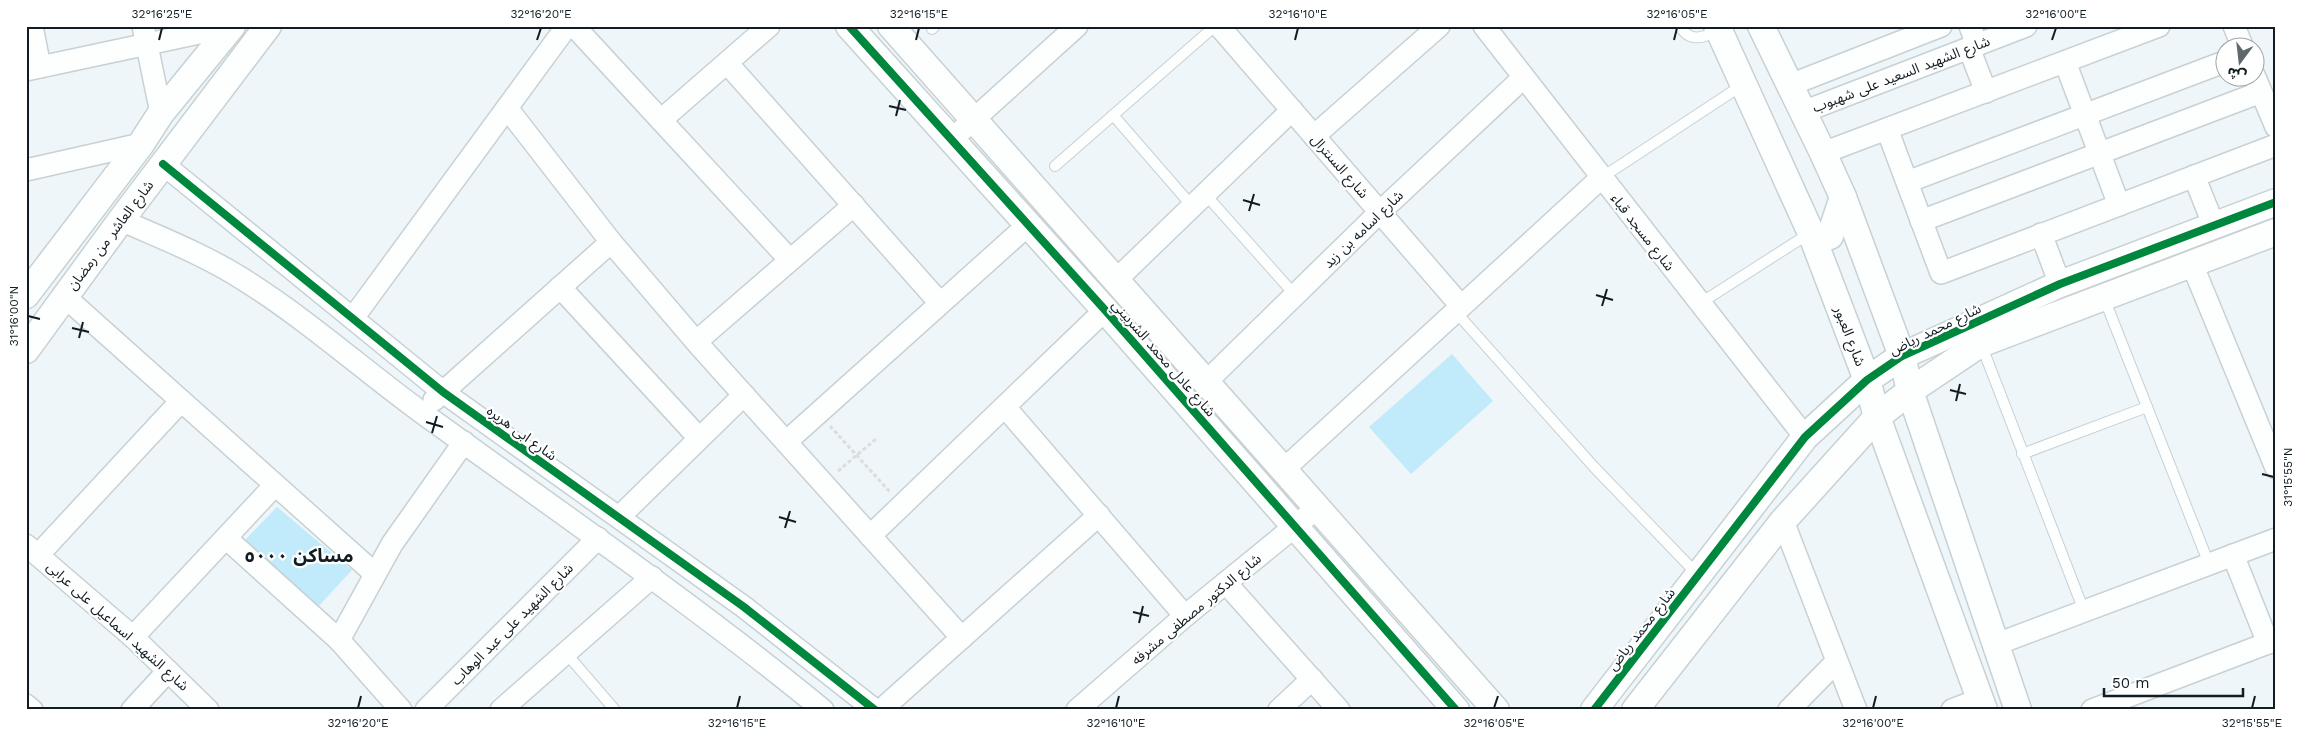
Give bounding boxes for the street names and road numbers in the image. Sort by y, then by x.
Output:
street label: شارع الشهيد السعيد على شهبوب [1810,33,1993,118]
street label: شارع السنترال [1306,131,1372,203]
street label: شارع العاشر من رمضان [64,177,159,295]
street label: شارع اسامه بن زيد [1320,187,1408,273]
street label: شارع مسجد قباء [1606,190,1678,276]
street label: شارع عادل محمد الشربيني [1107,297,1219,422]
street label: شارع محمد رياض [1887,300,1985,361]
street label: شارع العبور [1828,303,1869,369]
street label: شارع ابى هريره [482,402,560,466]
street label: شارع الدكتور مصطفى مشرفه [1128,550,1266,670]
street label: شارع الشهيد اسماعيل على عرابى [42,558,192,696]
street label: شارع الشهيد على عبد الوهاب [448,560,578,690]
street label: شارع محمد رياض [1604,585,1680,675]

